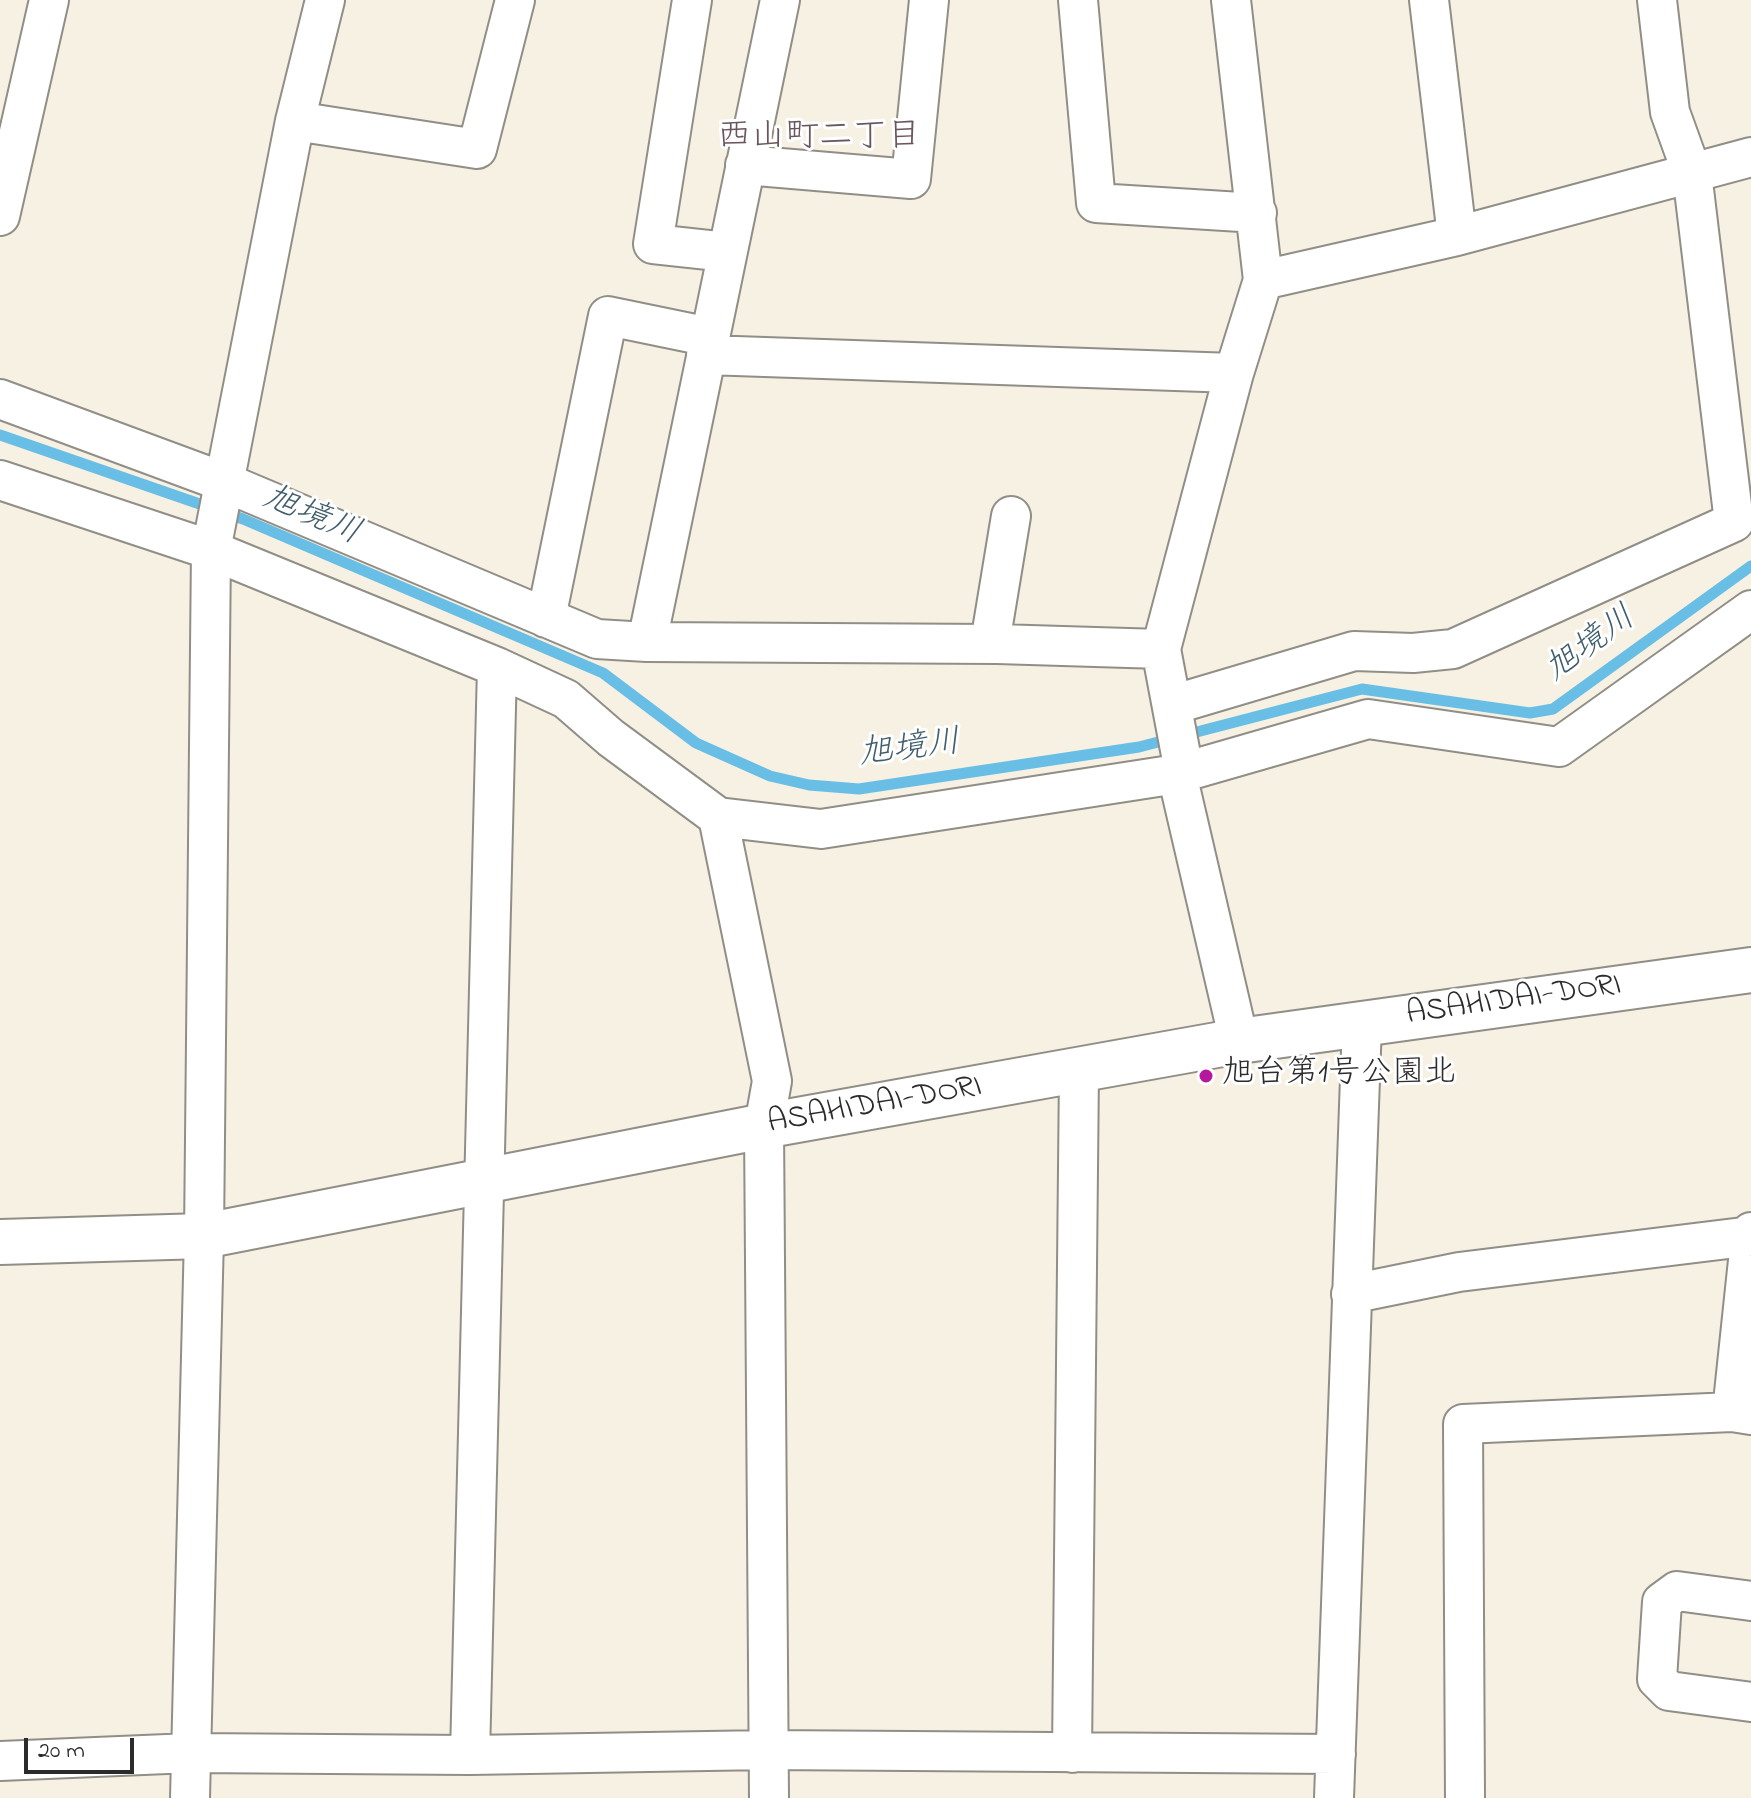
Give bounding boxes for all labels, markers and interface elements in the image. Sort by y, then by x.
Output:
district label: 西山町二丁目 [717,119,921,159]
water label: 旭境川 [256,479,366,557]
water label: 旭境川 [1539,600,1645,692]
water label: 旭境川 [857,725,963,777]
street label: ASAHIDAI-DORI [1404,968,1624,1036]
place label: 旭台第1号公園北 [1222,1057,1456,1095]
marker: 旭台第1号公園北 [1197,1067,1215,1085]
street label: ASAHIDAI-DORI [765,1069,985,1145]
scale bar [28,1722,138,1772]
text: 20 m [38,1734,85,1769]

